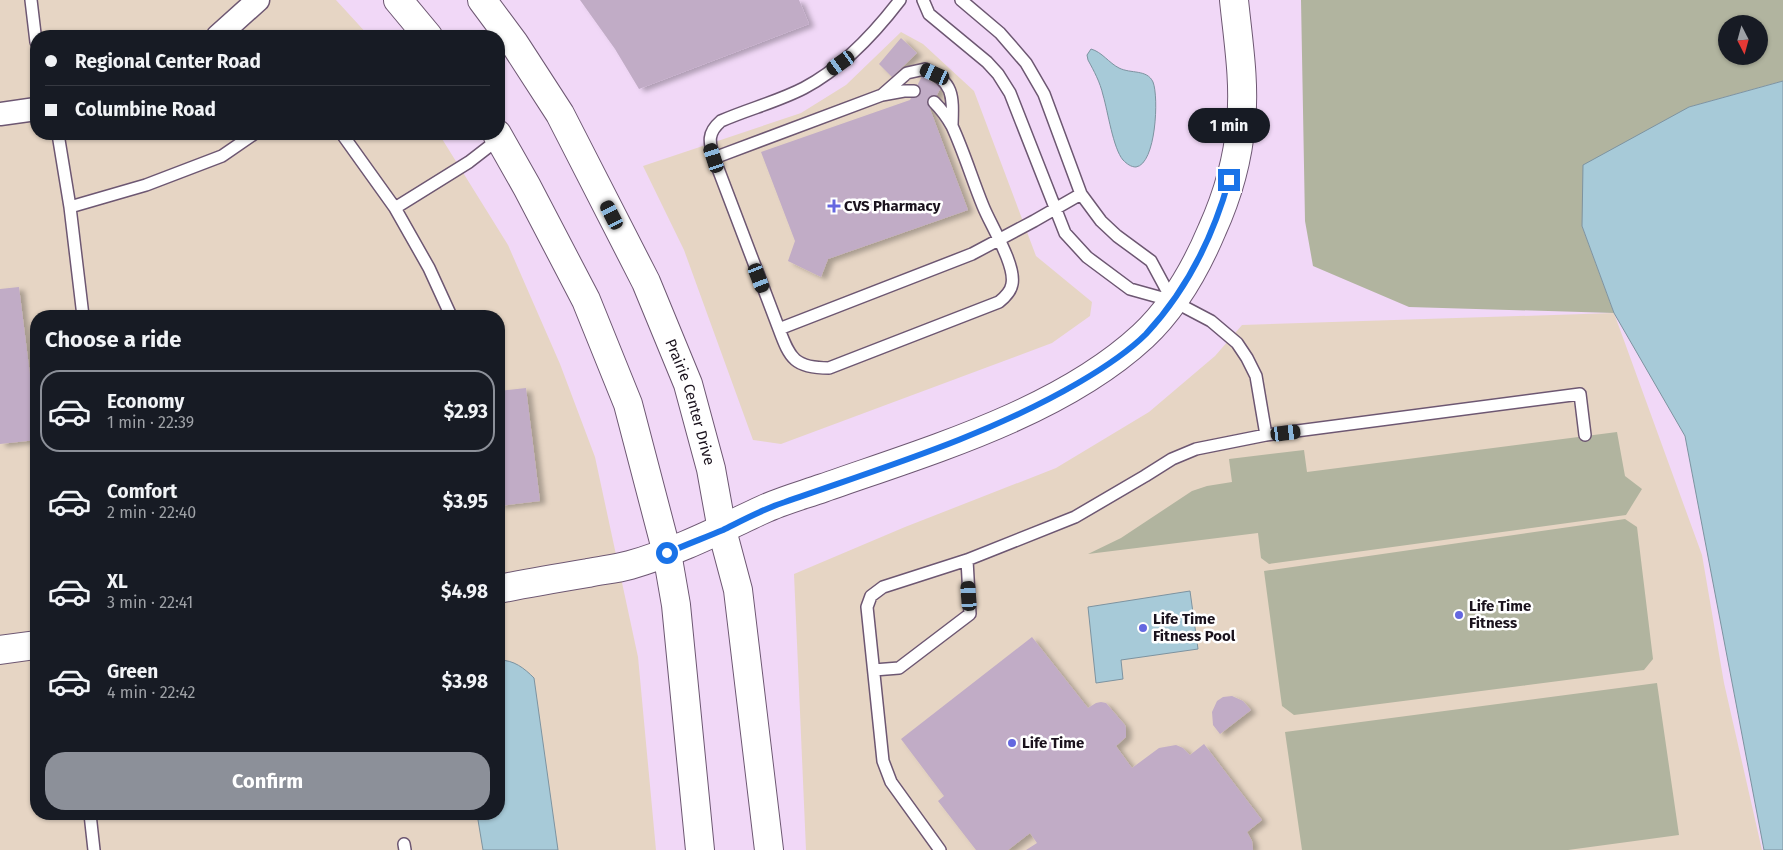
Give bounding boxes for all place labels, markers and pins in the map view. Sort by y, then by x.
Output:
place label: CVS Pharmacy [844,197,941,215]
marker: CVS Pharmacy [828,200,840,212]
place label: Life Time Fitness [1469,597,1531,632]
marker: Life Time Fitness [1453,609,1465,621]
place label: Life Time Fitness Pool [1153,610,1236,645]
marker: Life Time Fitness Pool [1137,622,1149,634]
place label: Life Time [1022,734,1084,752]
marker: Life Time [1006,737,1018,749]

